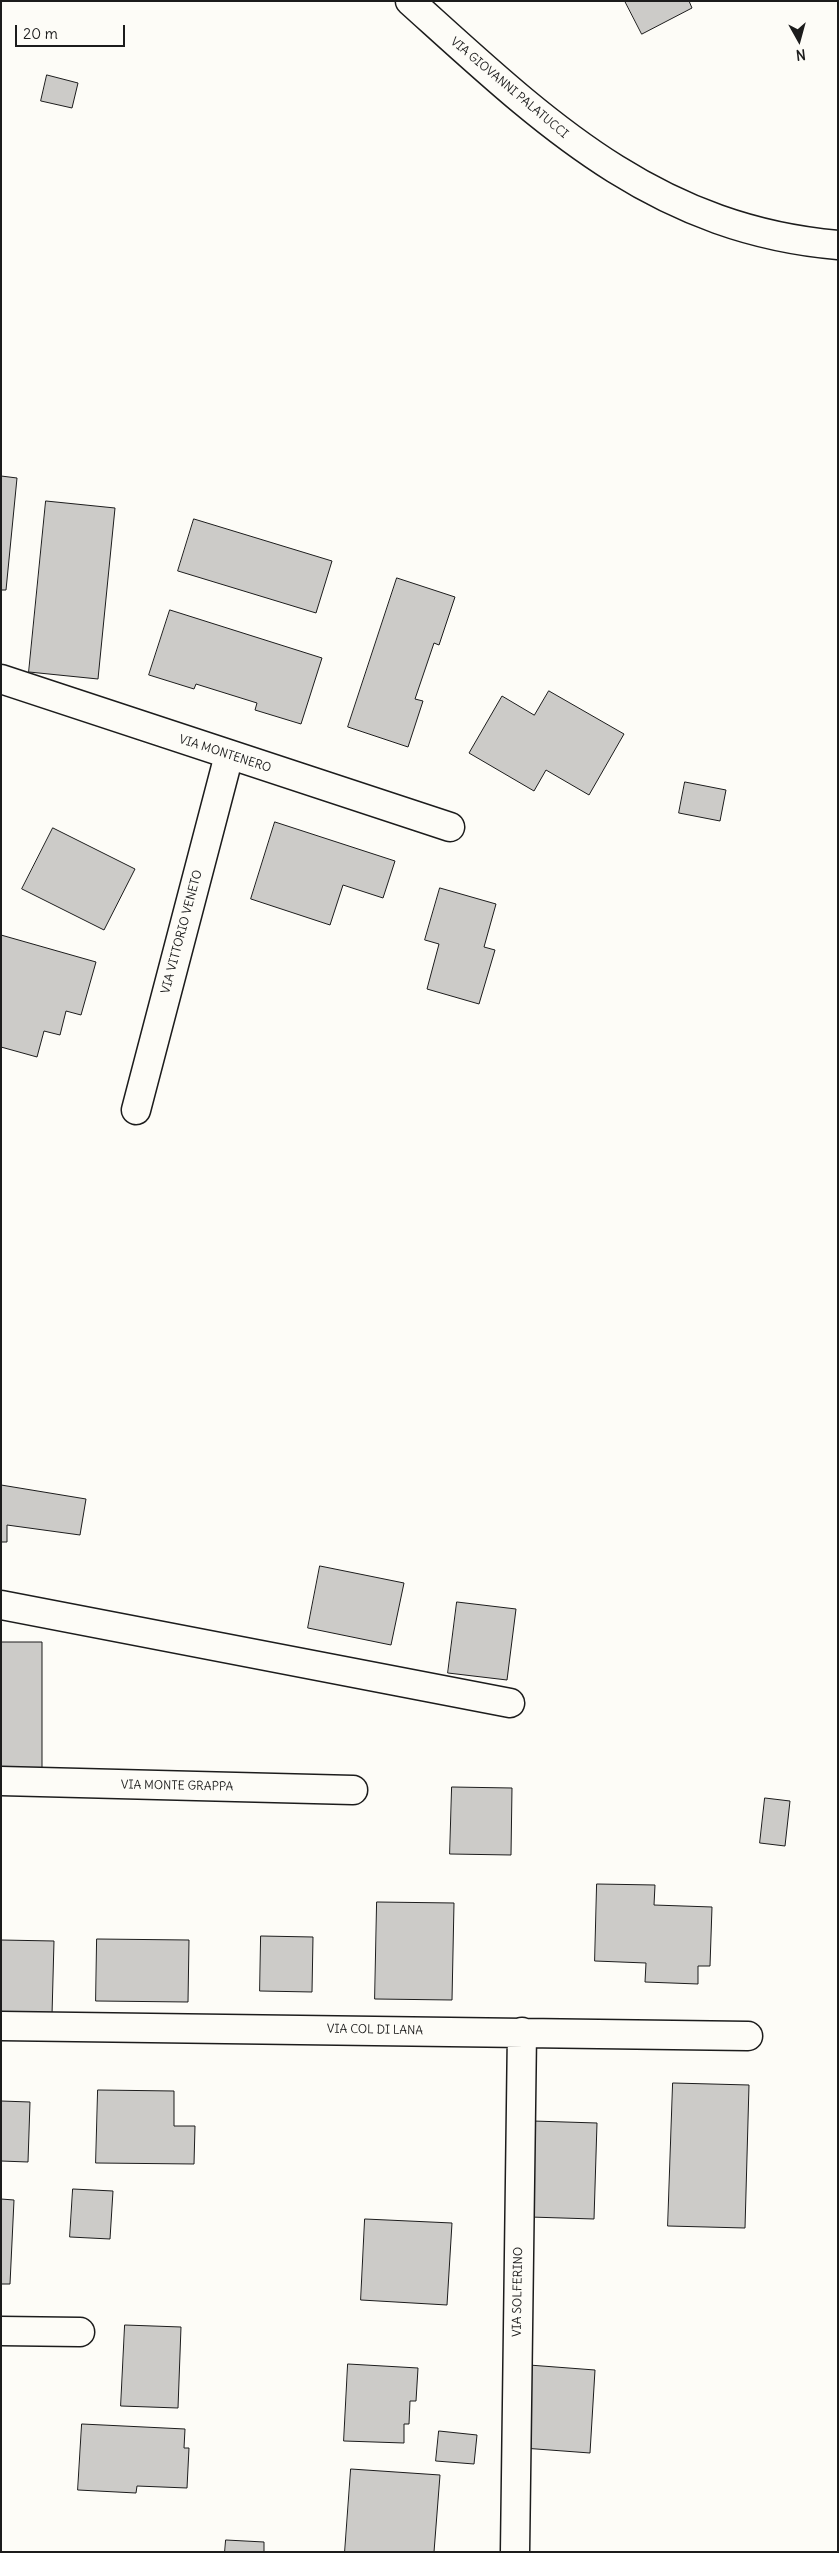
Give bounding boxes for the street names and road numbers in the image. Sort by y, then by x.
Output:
street label: VIA GIOVANNI PALATUCCI [447,35,571,141]
street label: VIA MONTENERO [177,732,273,776]
street label: VIA VITTORIO VENETO [159,869,205,995]
street label: VIA MONTE GRAPPA [121,1778,233,1794]
street label: VIA COL DI LANA [327,2022,423,2038]
street label: VIA SOLFERINO [510,2247,526,2337]

